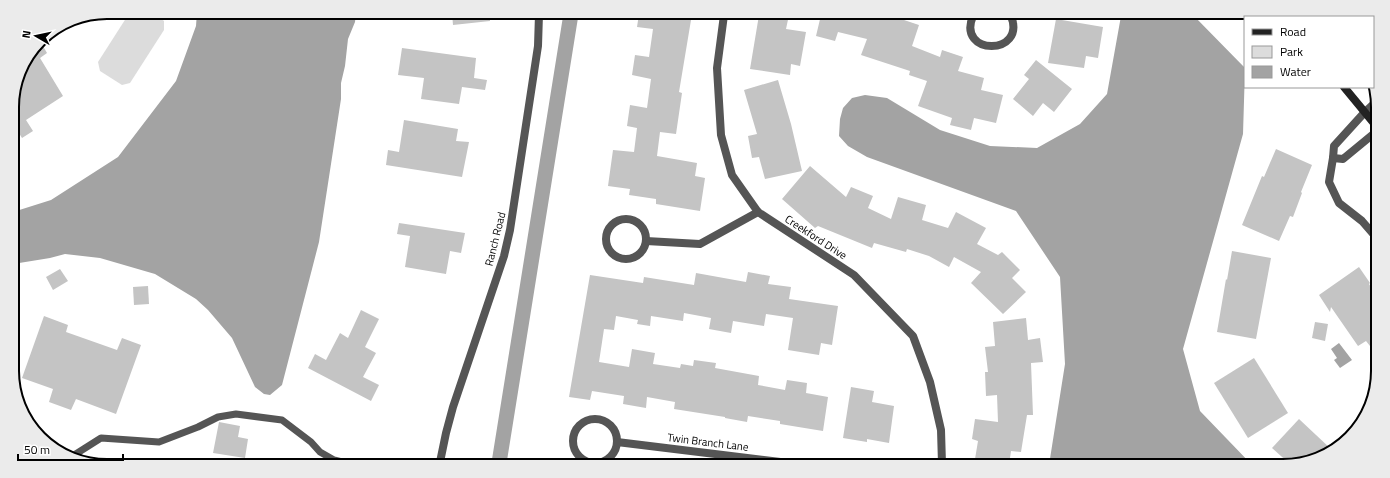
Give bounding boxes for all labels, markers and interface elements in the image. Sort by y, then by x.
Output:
north arrow [16,16,56,56]
legend [1244,16,1374,88]
text: Road [1280,22,1306,41]
text: N [18,29,35,39]
text: Park [1280,42,1303,61]
text: Water [1280,62,1311,81]
street label: Ranch Road [481,210,509,268]
street label: Creekford Drive [782,211,851,263]
street label: Twin Branch Lane [667,429,750,455]
scale bar [18,436,123,462]
text: 50 m [24,440,50,459]

